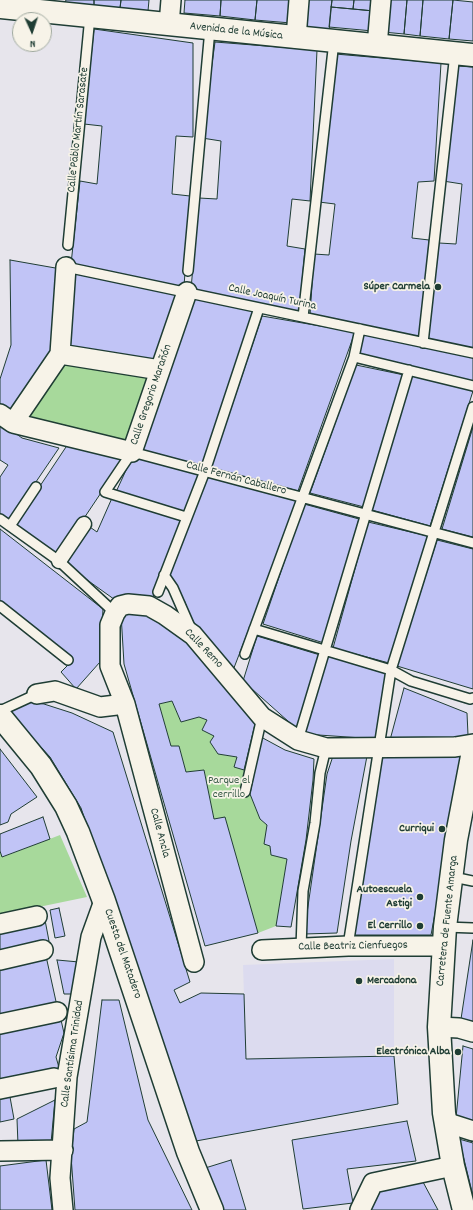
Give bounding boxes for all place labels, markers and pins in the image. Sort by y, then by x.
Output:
place label: Súper Carmela [364,280,430,294]
marker: Súper Carmela [433,282,443,292]
place label: Curriqui [399,822,434,836]
marker: Curriqui [437,824,447,834]
place label: Autoescuela Astigi [356,883,412,911]
marker: Autoescuela Astigi [415,892,425,902]
place label: El Cerrillo [368,919,412,933]
marker: El Cerrillo [415,921,425,931]
place label: Mercadona [367,974,416,988]
marker: Mercadona [354,976,364,986]
place label: Electrónica Alba [376,1045,450,1059]
marker: Electrónica Alba [453,1047,463,1057]

